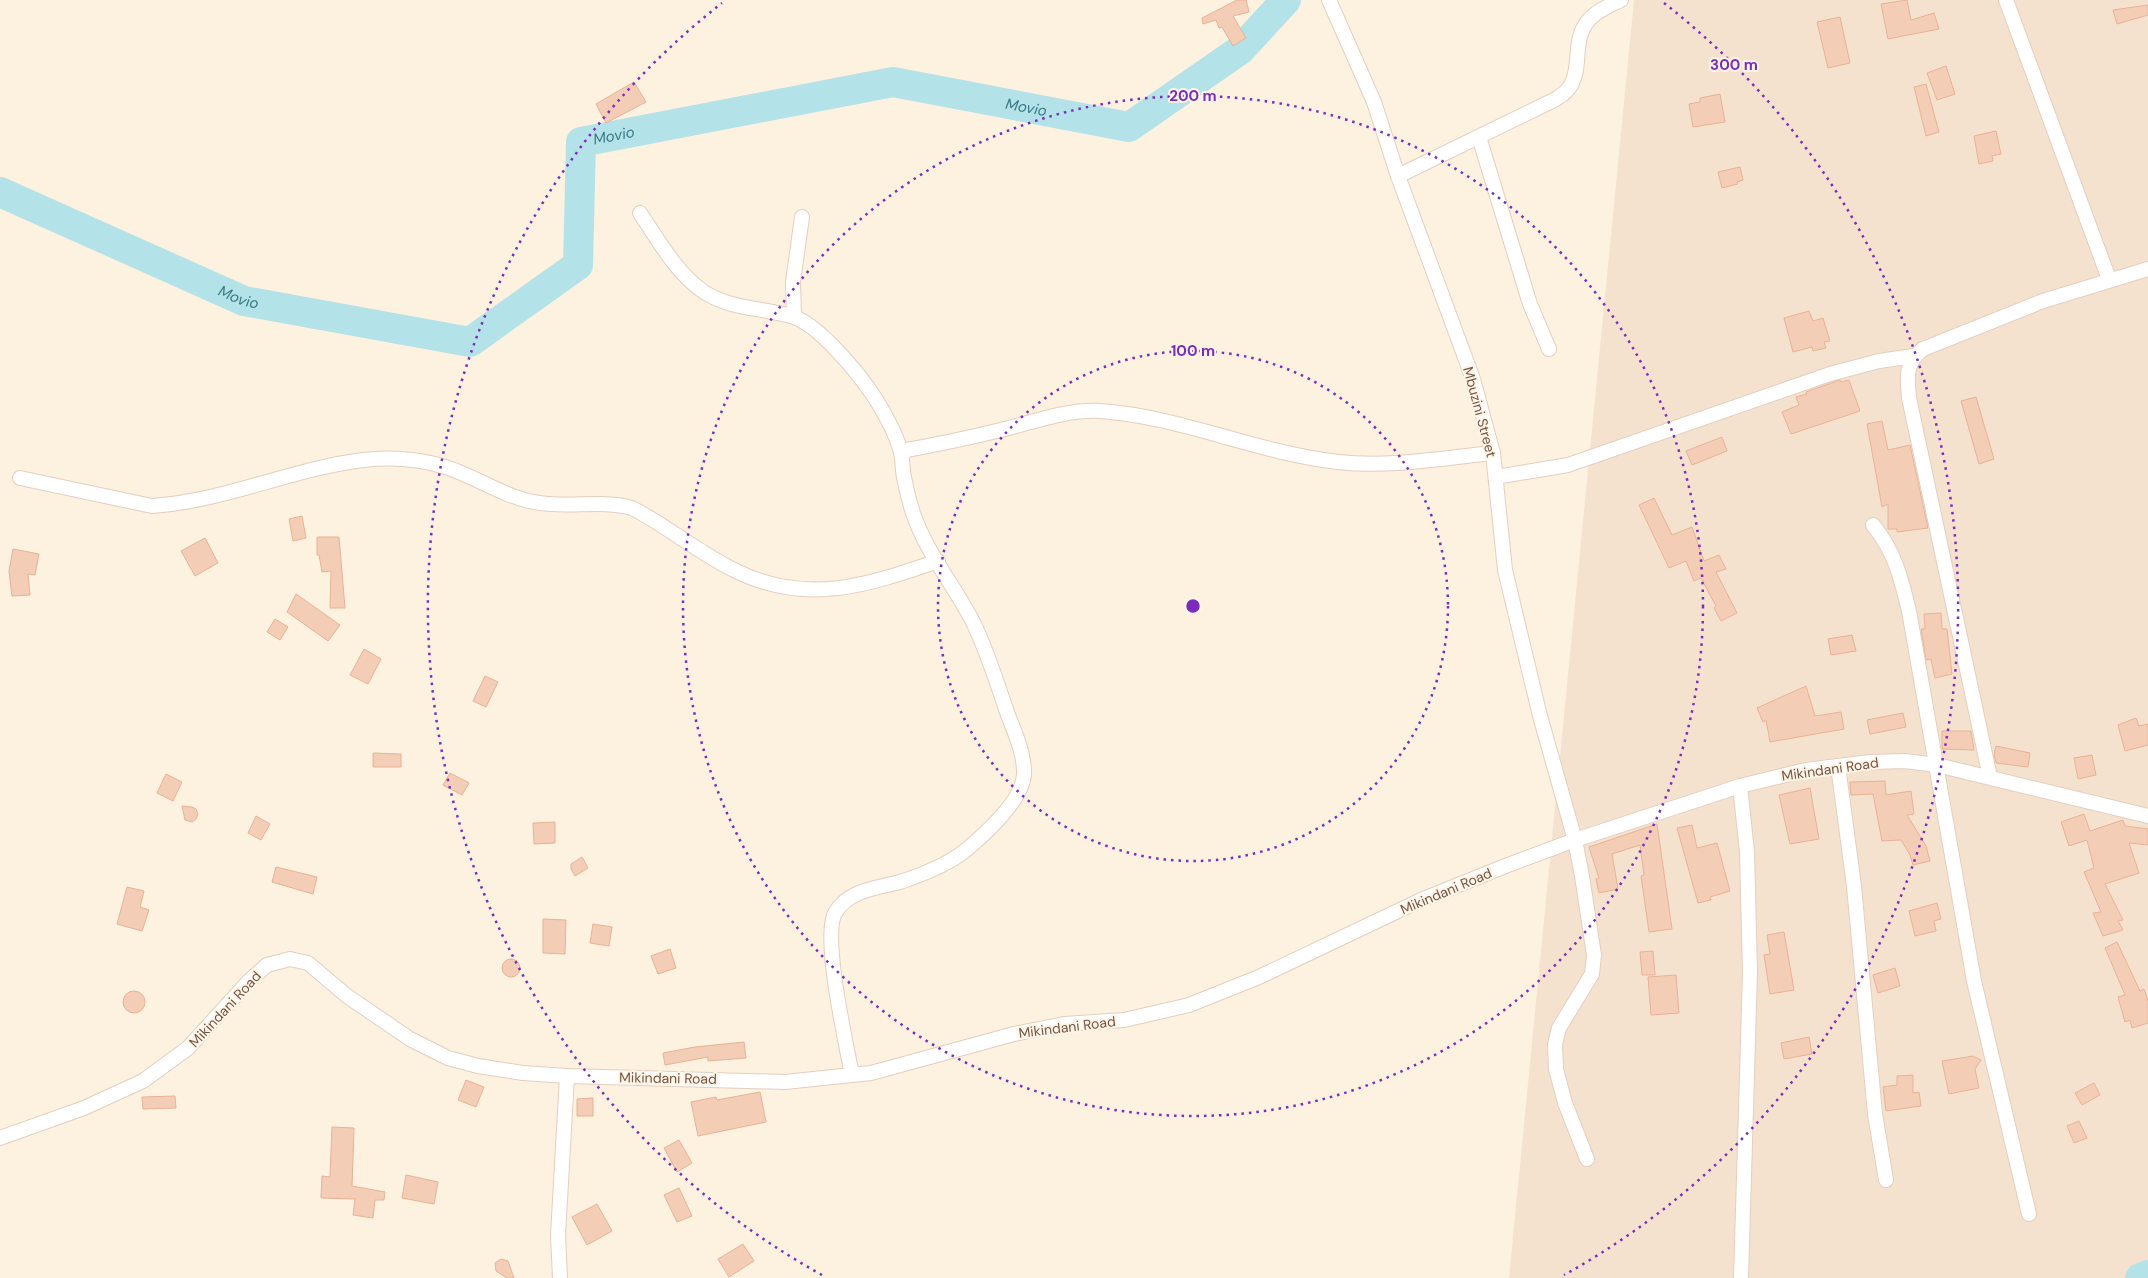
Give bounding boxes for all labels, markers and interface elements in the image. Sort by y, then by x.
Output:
text: 300 m [1710,55,1758,75]
text: 200 m [1169,86,1217,106]
water label: Movio [1004,94,1049,121]
water label: Movio [591,122,636,149]
water label: Movio [215,281,260,313]
text: 100 m [1171,341,1215,361]
street label: Mbuzini Street [1459,365,1501,459]
centre of rings [1184,597,1202,615]
street label: Mikindani Road [1780,753,1880,785]
street label: Mikindani Road [1398,864,1494,918]
street label: Mikindani Road [185,967,265,1051]
street label: Mikindani Road [1017,1012,1117,1042]
street label: Mikindani Road [619,1068,717,1088]

